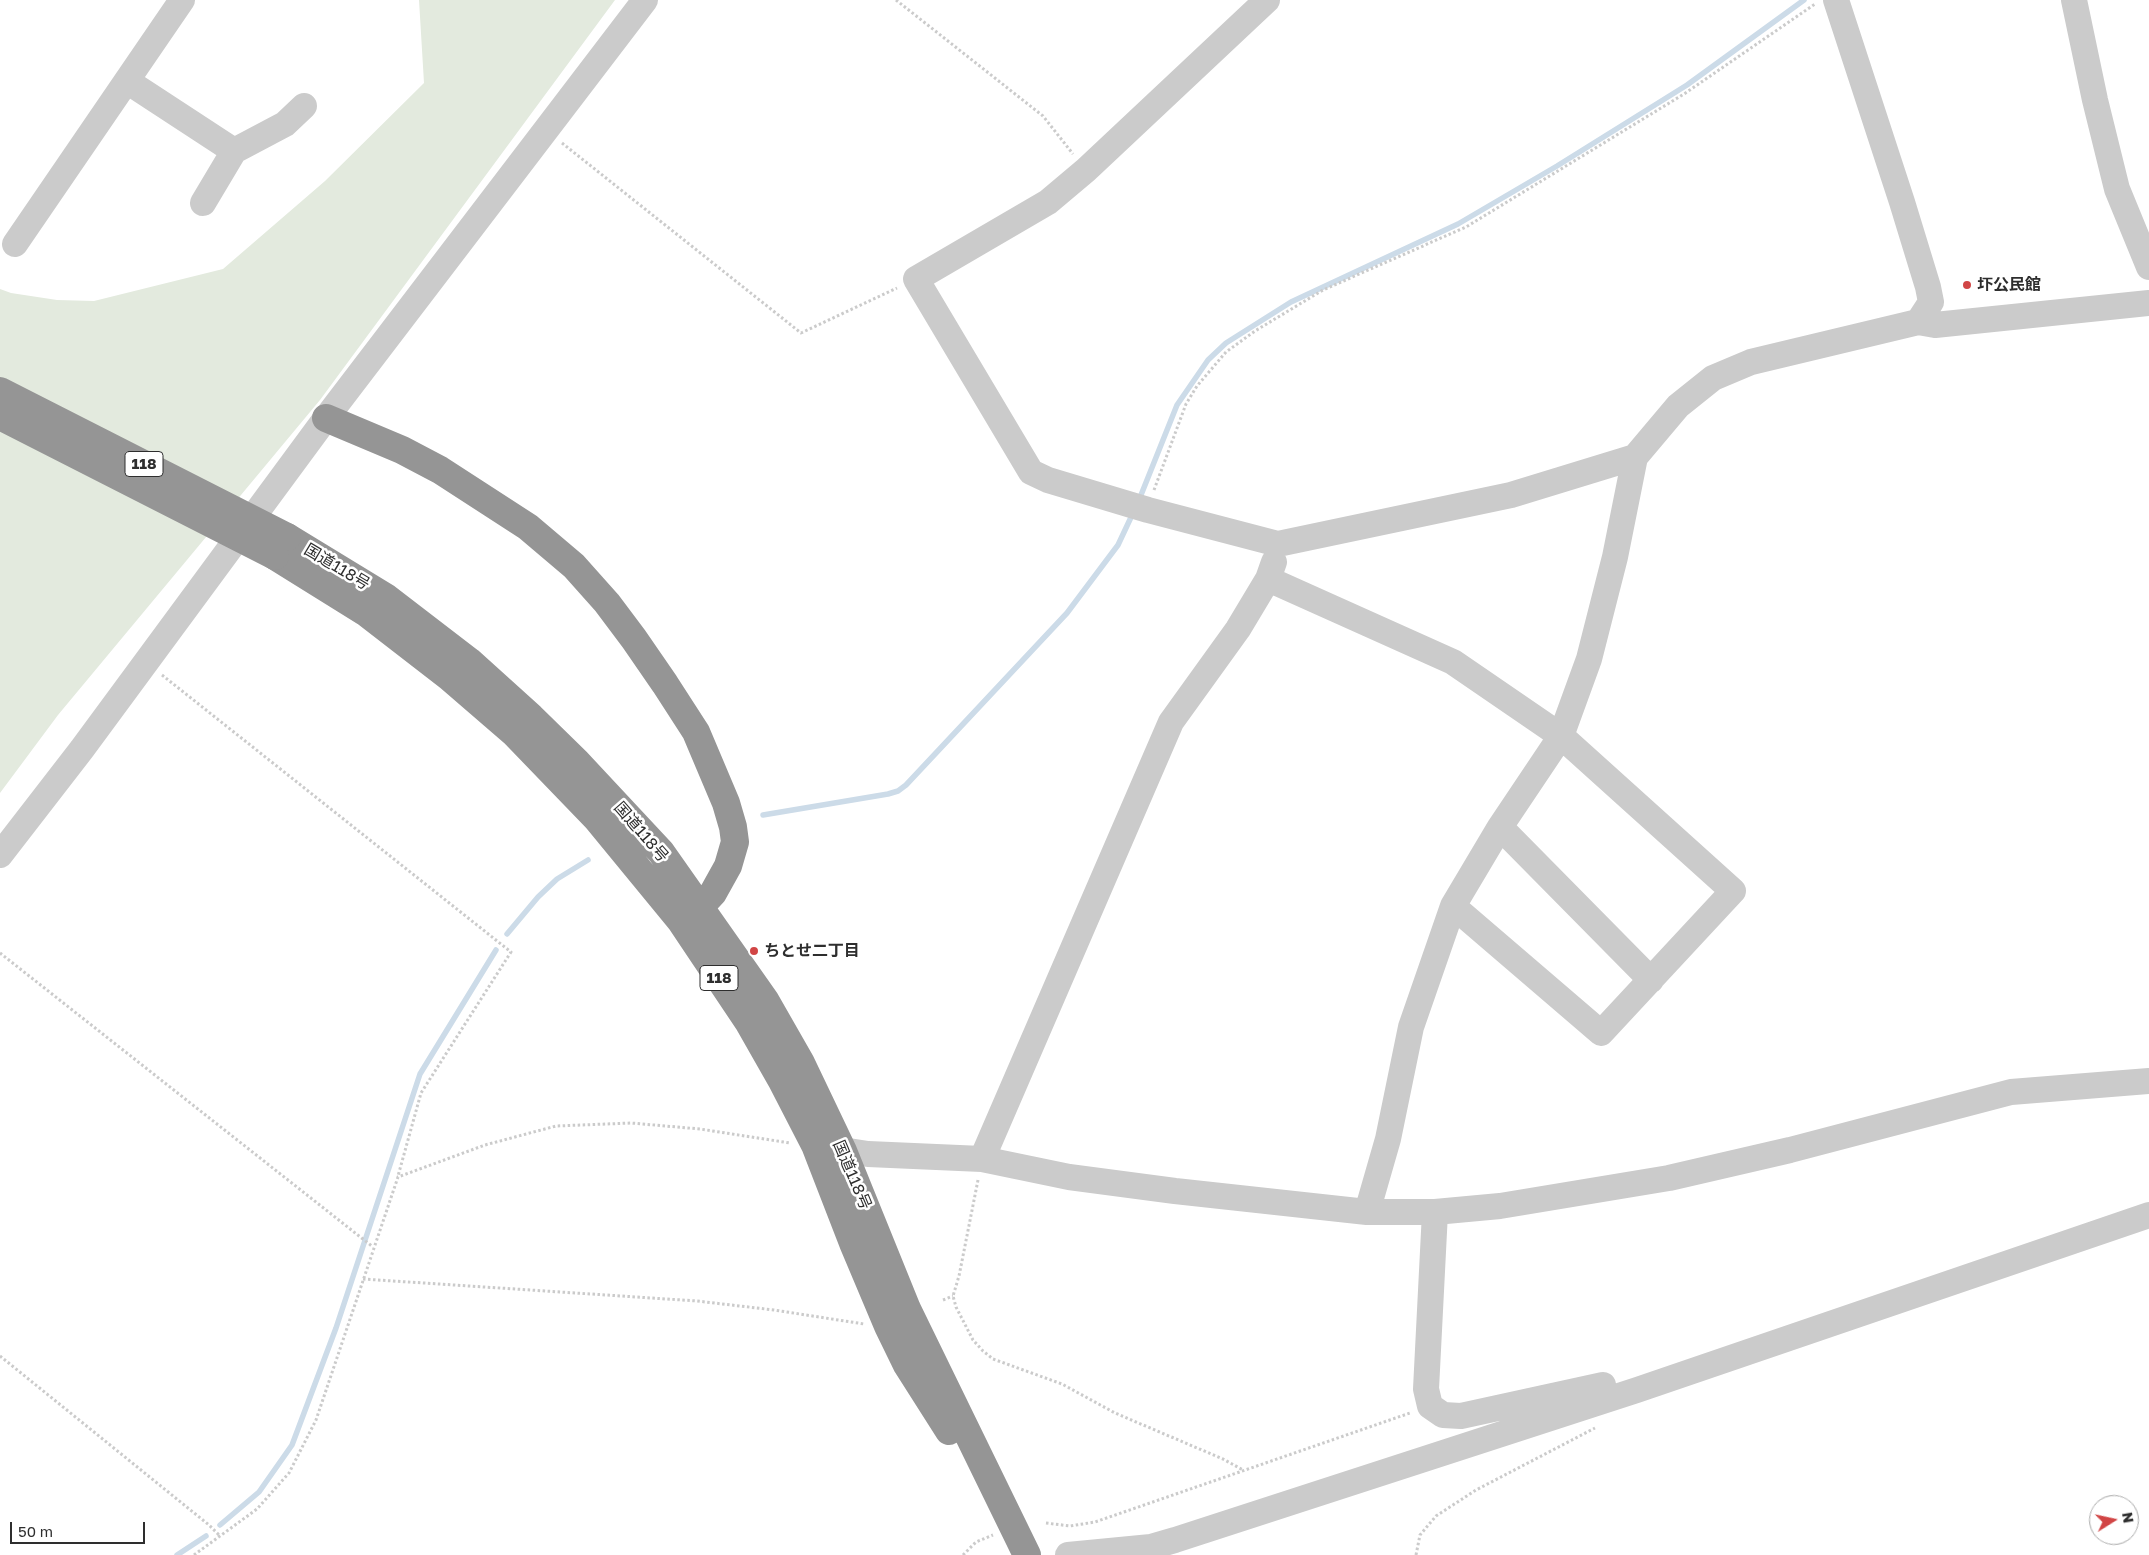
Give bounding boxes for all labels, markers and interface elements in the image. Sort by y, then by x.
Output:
place label: 圷公民館 [1977,275,2041,295]
marker: 圷公民館 [1961,279,1973,291]
road number: 118 [125,452,163,476]
street label: 国道118号 [301,540,373,594]
street label: 国道118号 [610,798,672,866]
place label: ちとせ二丁目 [764,941,860,961]
marker: ちとせ二丁目 [748,945,760,957]
road number: 118 [700,966,738,990]
street label: 国道118号 [829,1138,875,1212]
north arrow [2089,1495,2139,1545]
text: N [2119,1511,2138,1524]
scale bar [12,1512,148,1544]
text: 50 m [18,1522,53,1540]

